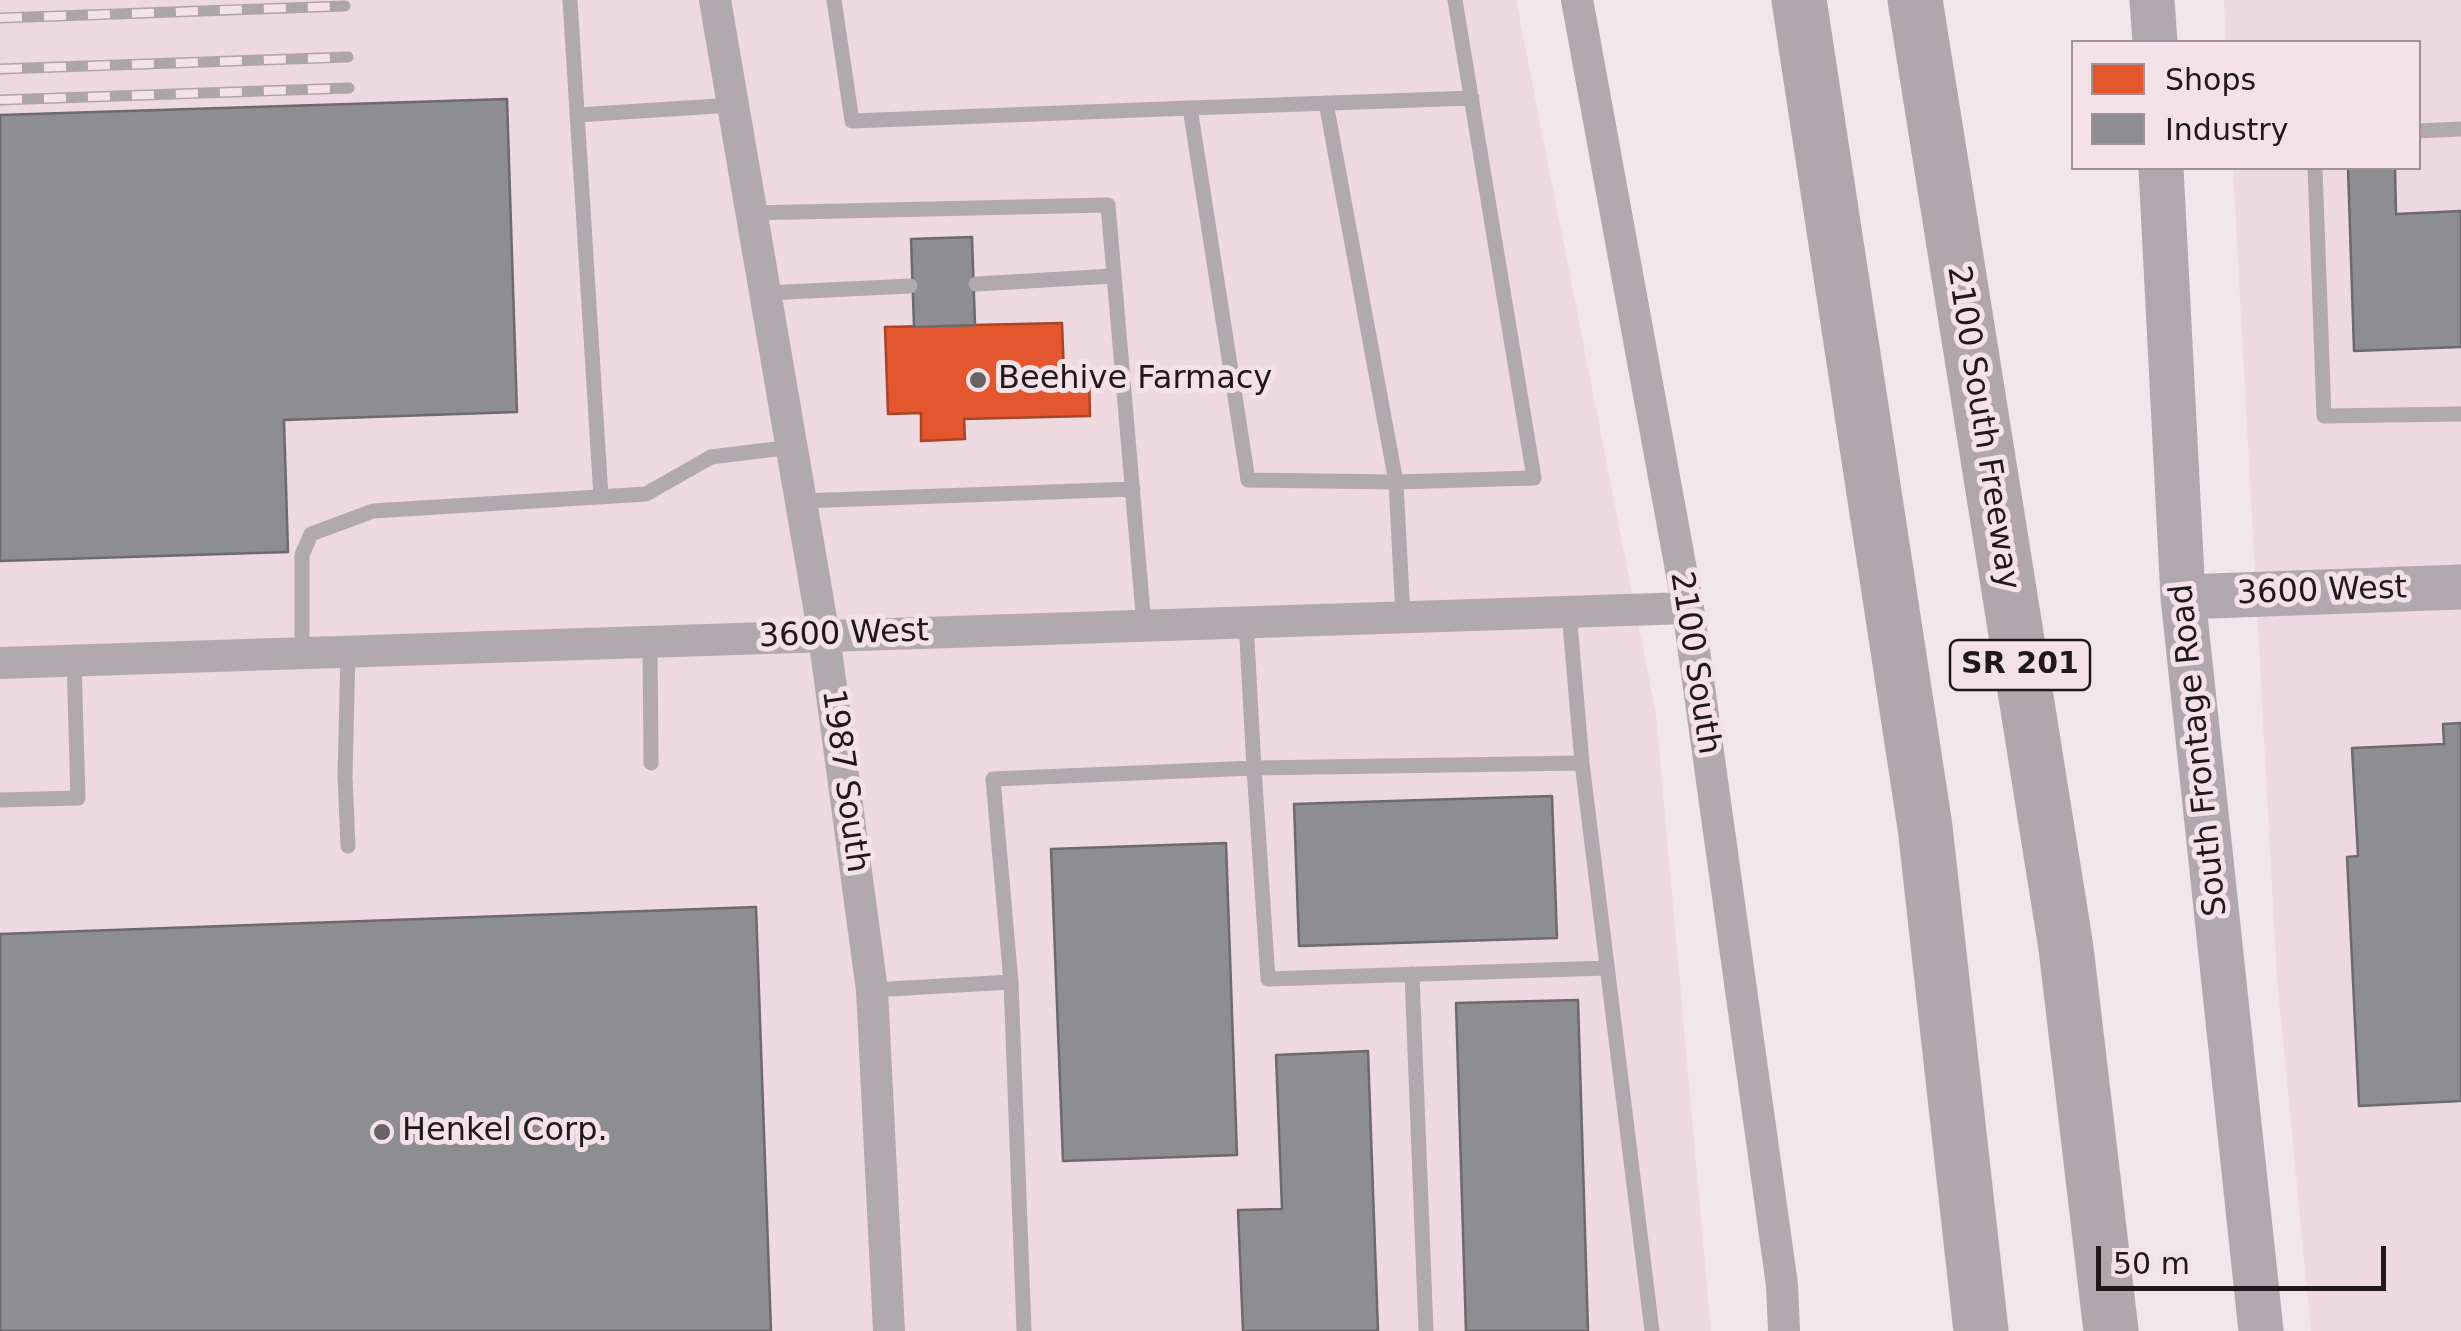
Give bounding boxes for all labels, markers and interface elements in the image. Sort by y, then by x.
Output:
legend [2071,40,2421,170]
text: Shops [2165,62,2256,97]
text: Industry [2165,112,2288,147]
street label: 2100 South Freeway [1937,263,2027,593]
place label: Beehive Farmacy [998,361,1272,399]
marker: Beehive Farmacy [967,369,989,391]
street label: 2100 South [1661,569,1727,757]
street label: 3600 West [2236,570,2408,614]
street label: South Frontage Road [2163,582,2237,918]
street label: 3600 West [758,613,930,657]
road number: SR 201 [1950,640,2090,690]
street label: 1987 South [812,687,876,875]
place label: Henkel Corp. [402,1113,608,1151]
marker: Henkel Corp. [371,1121,393,1143]
scale bar [2101,1226,2391,1288]
text: 50 m [2113,1246,2190,1281]

